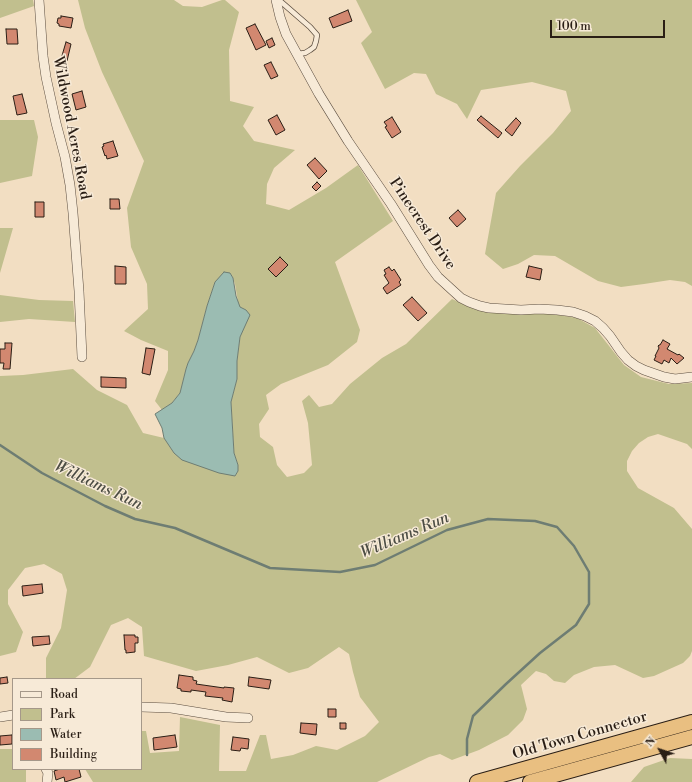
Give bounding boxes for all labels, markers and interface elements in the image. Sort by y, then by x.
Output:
scale bar [552,12,667,38]
text: 100 m [557,19,591,34]
street label: Wildwood Acres Road [48,55,94,201]
street label: Pinecrest Drive [385,175,459,273]
water label: Williams Run [51,457,145,515]
water label: Williams Run [358,509,452,563]
legend [12,678,142,770]
text: Road [50,687,78,702]
text: Park [50,707,75,722]
street label: Old Town Connector [511,708,649,764]
text: Water [50,727,82,742]
north arrow [640,730,680,770]
text: N [643,734,659,750]
text: Building [50,747,97,762]

